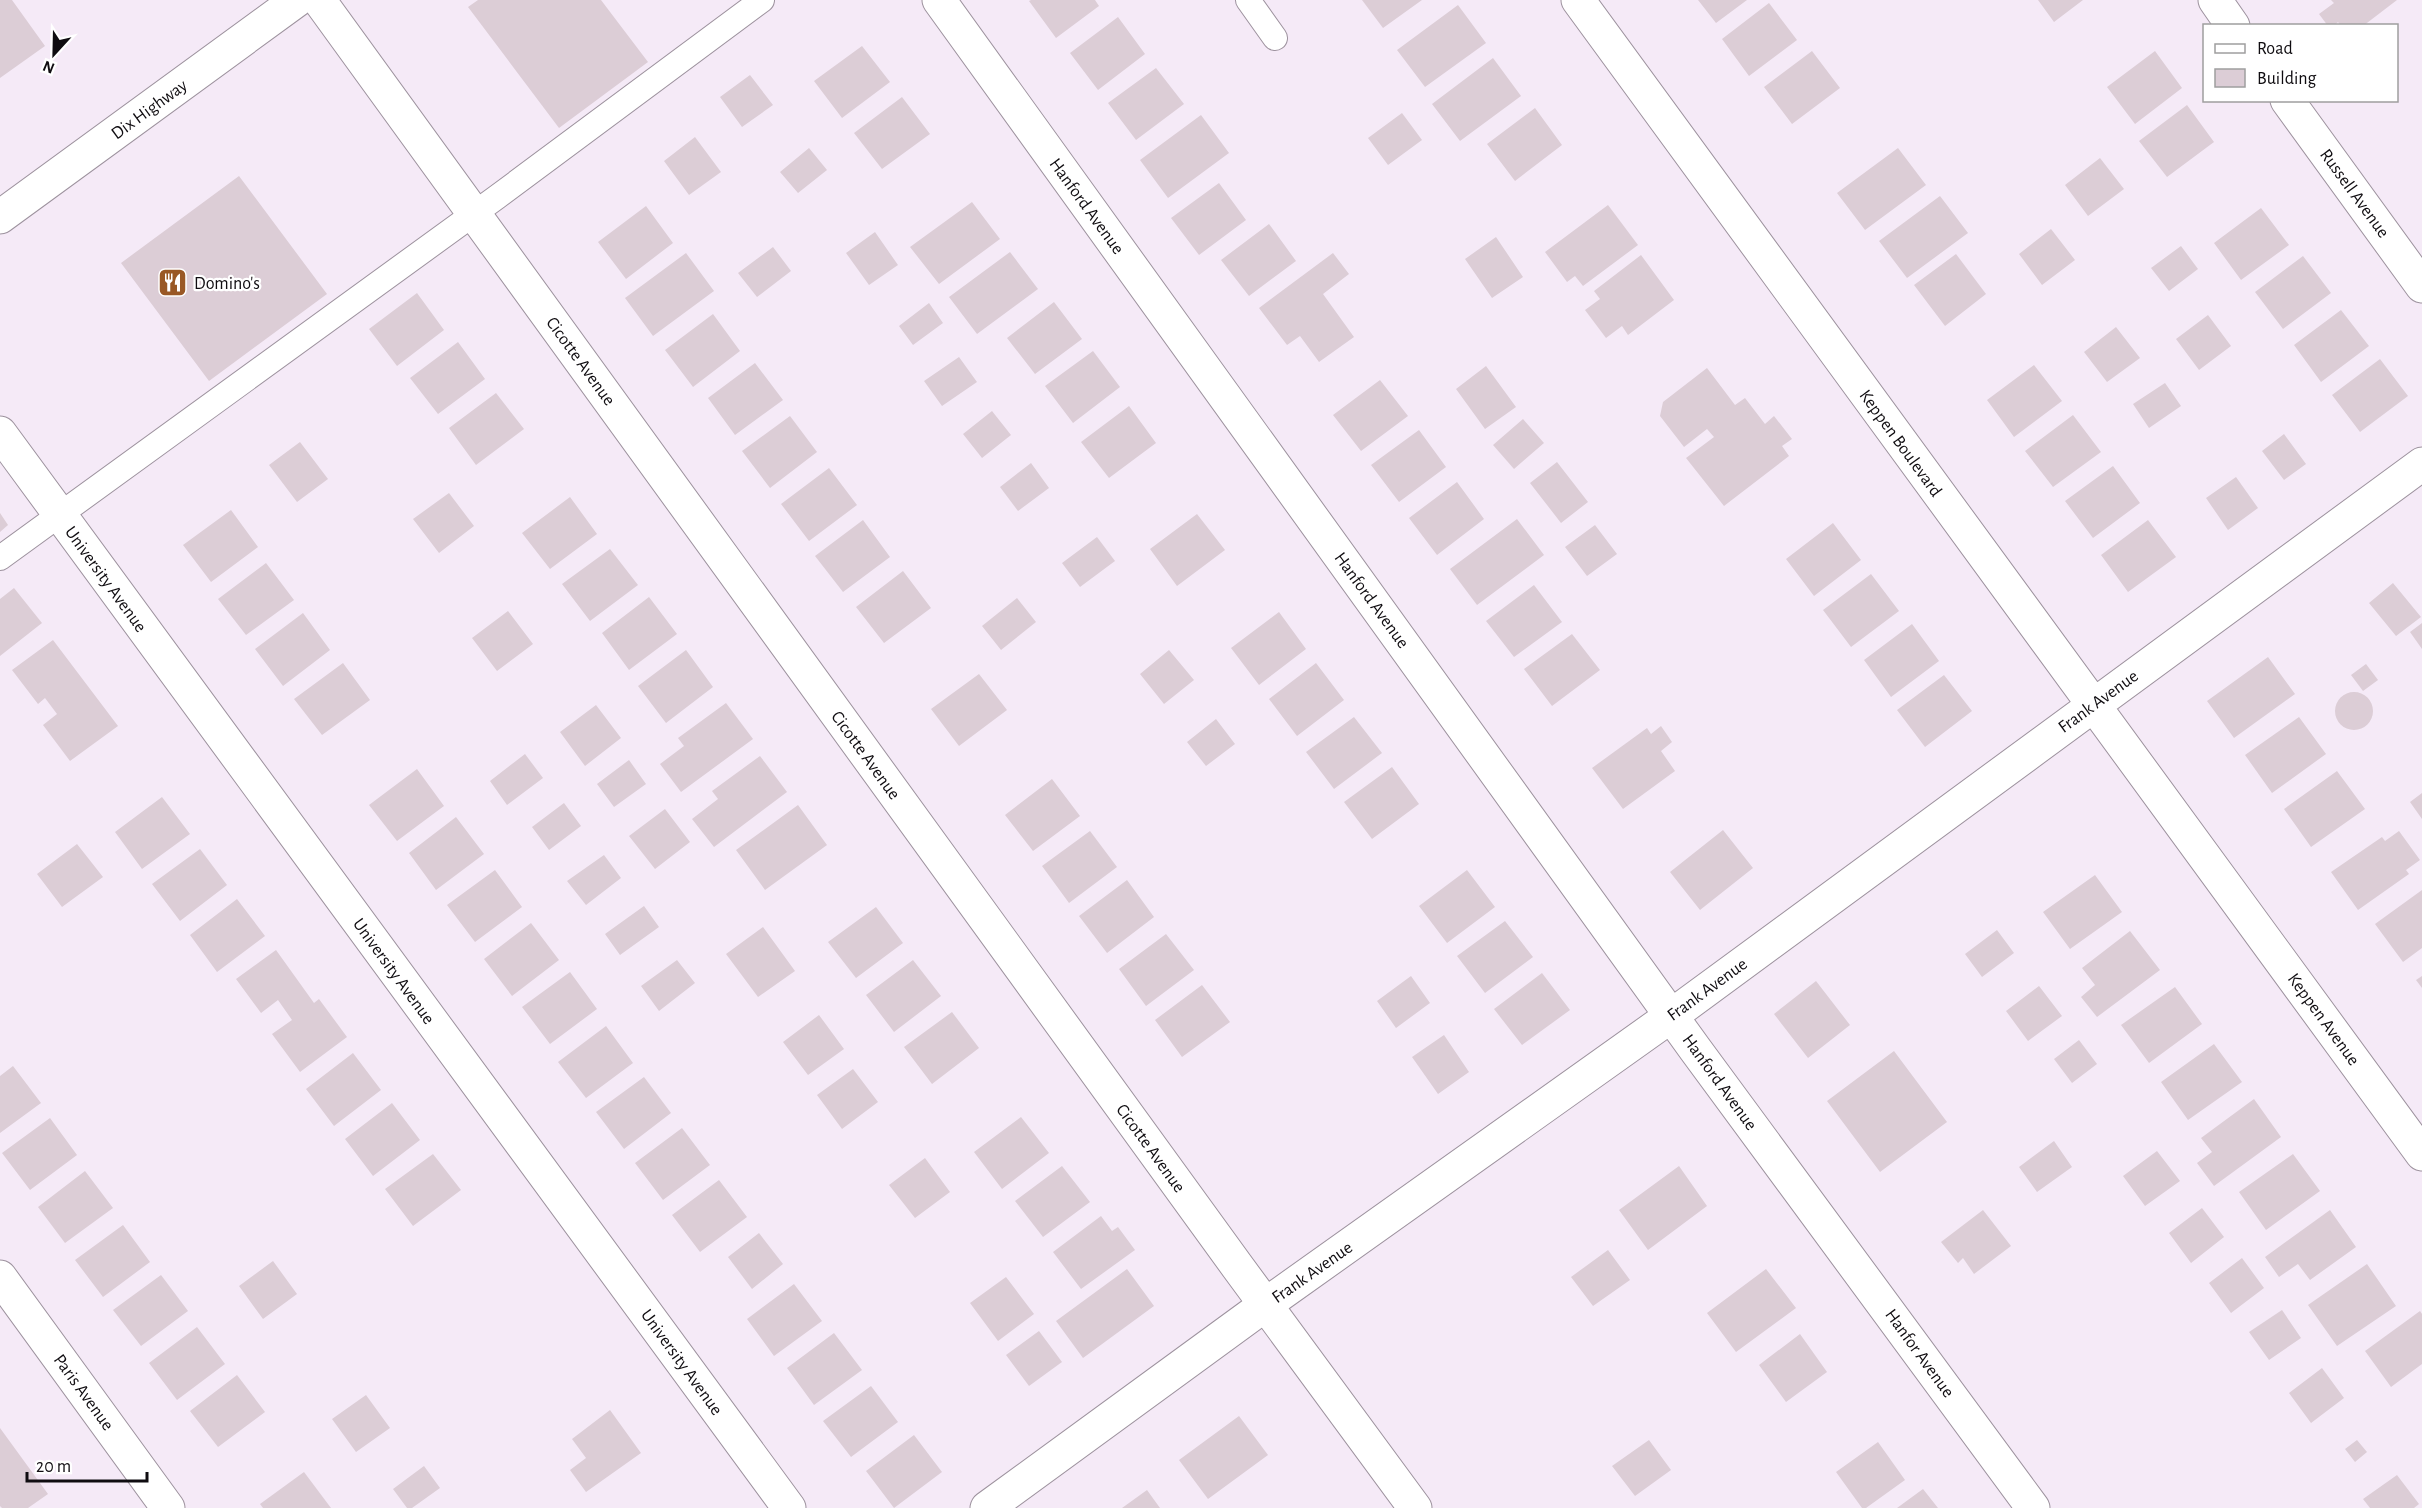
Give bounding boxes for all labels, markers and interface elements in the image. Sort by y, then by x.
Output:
north arrow [24,24,84,84]
legend [2203,24,2398,102]
text: Road [2257,40,2293,58]
text: N [41,57,57,76]
text: Building [2257,70,2317,88]
street label: Dix Highway [108,76,191,143]
street label: Russell Avenue [2316,146,2392,241]
street label: Hanford Avenue [1046,155,1127,258]
restaurant icon: Domino's [157,267,189,299]
place label: Domino's [194,275,260,293]
street label: Cicotte Avenue [542,314,618,409]
street label: Keppen Boulevard [1855,387,1945,500]
street label: University Avenue [61,523,149,636]
street label: Hanford Avenue [1331,549,1412,652]
street label: Frank Avenue [2055,667,2142,737]
street label: Cicotte Avenue [827,708,903,803]
street label: University Avenue [349,915,437,1028]
street label: Frank Avenue [1664,955,1751,1025]
street label: Keppen Avenue [2284,970,2363,1069]
street label: Hanford Avenue [1679,1031,1760,1134]
street label: Cicotte Avenue [1112,1101,1188,1196]
street label: Frank Avenue [1269,1239,1356,1307]
street label: University Avenue [637,1306,725,1419]
street label: Hanfor Avenue [1881,1306,1957,1401]
street label: Paris Avenue [50,1351,117,1434]
scale bar [27,1445,147,1483]
text: 20 m [36,1458,71,1476]

